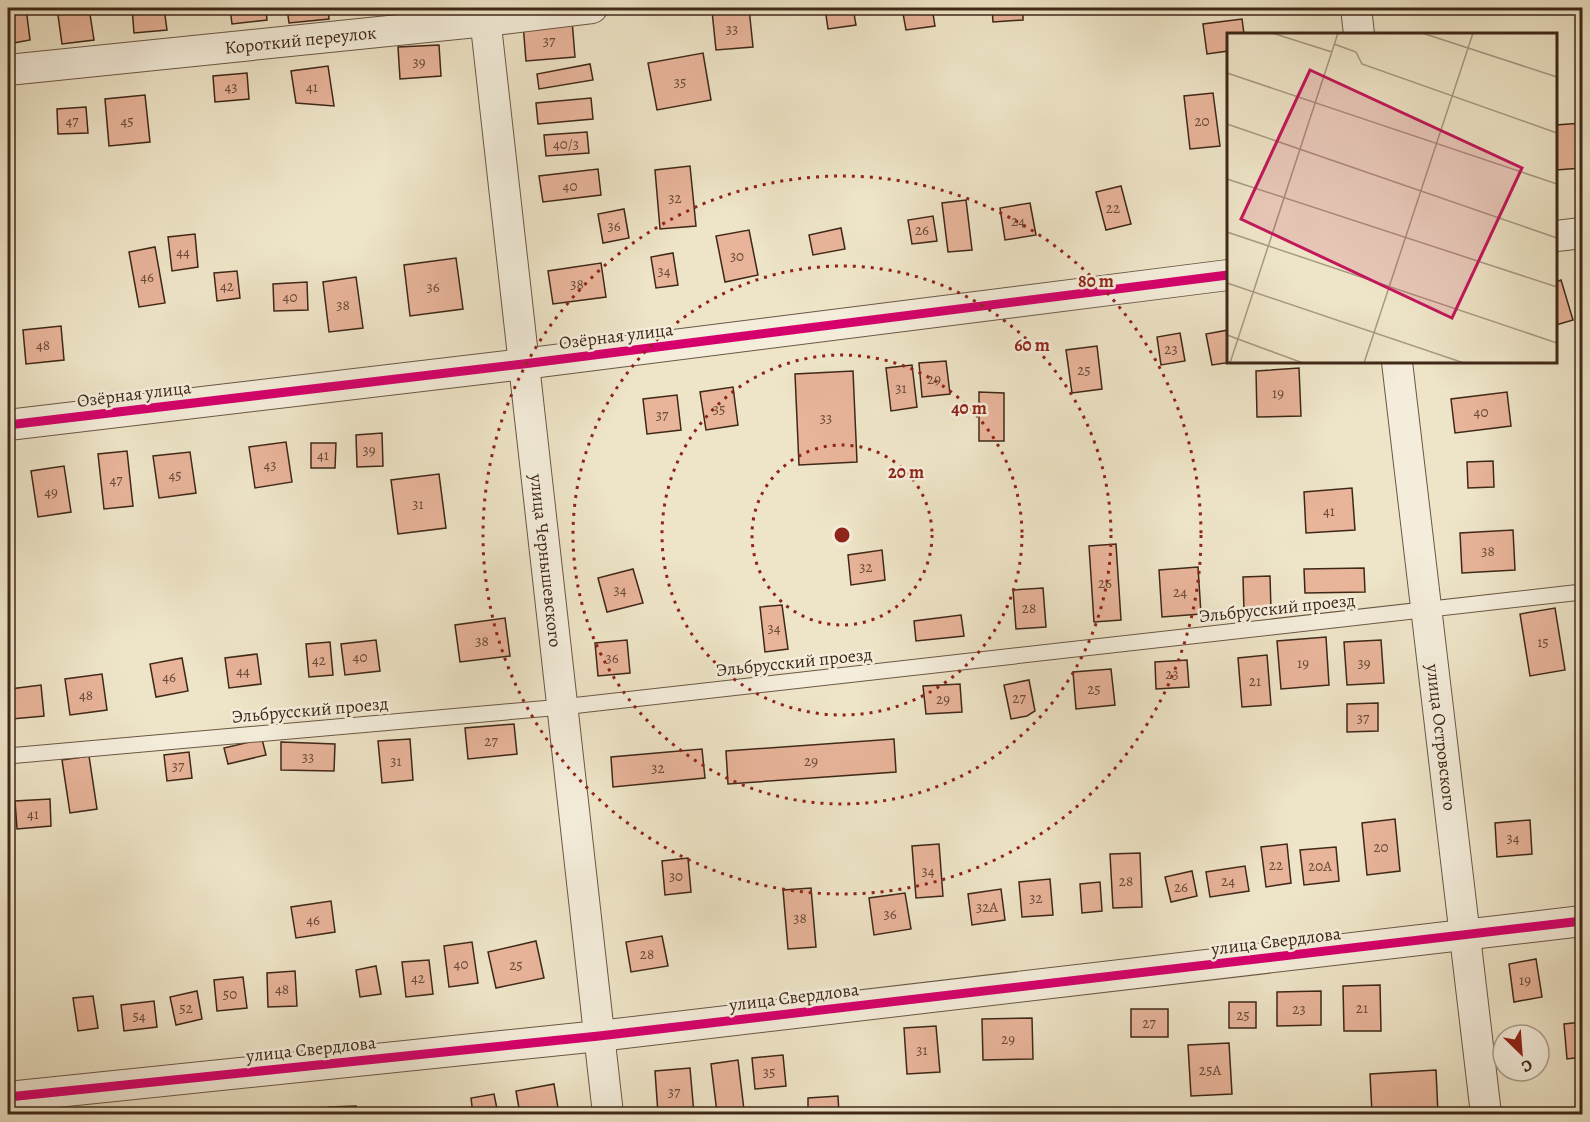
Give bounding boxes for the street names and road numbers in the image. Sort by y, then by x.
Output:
street label: Короткий переулок [223,20,377,60]
street label: Озёрная улица [558,317,675,355]
street label: Озёрная улица [76,375,193,413]
street label: улица Чернышевского [524,472,568,648]
street label: Эльбрусский проезд [1198,588,1357,628]
street label: Эльбрусский проезд [715,642,874,682]
street label: улица Островского [1421,662,1462,812]
street label: Эльбрусский проезд [231,691,390,729]
street label: улица Свердлова [1209,921,1343,961]
street label: улица Свердлова [727,977,861,1017]
street label: улица Свердлова [244,1030,378,1068]

